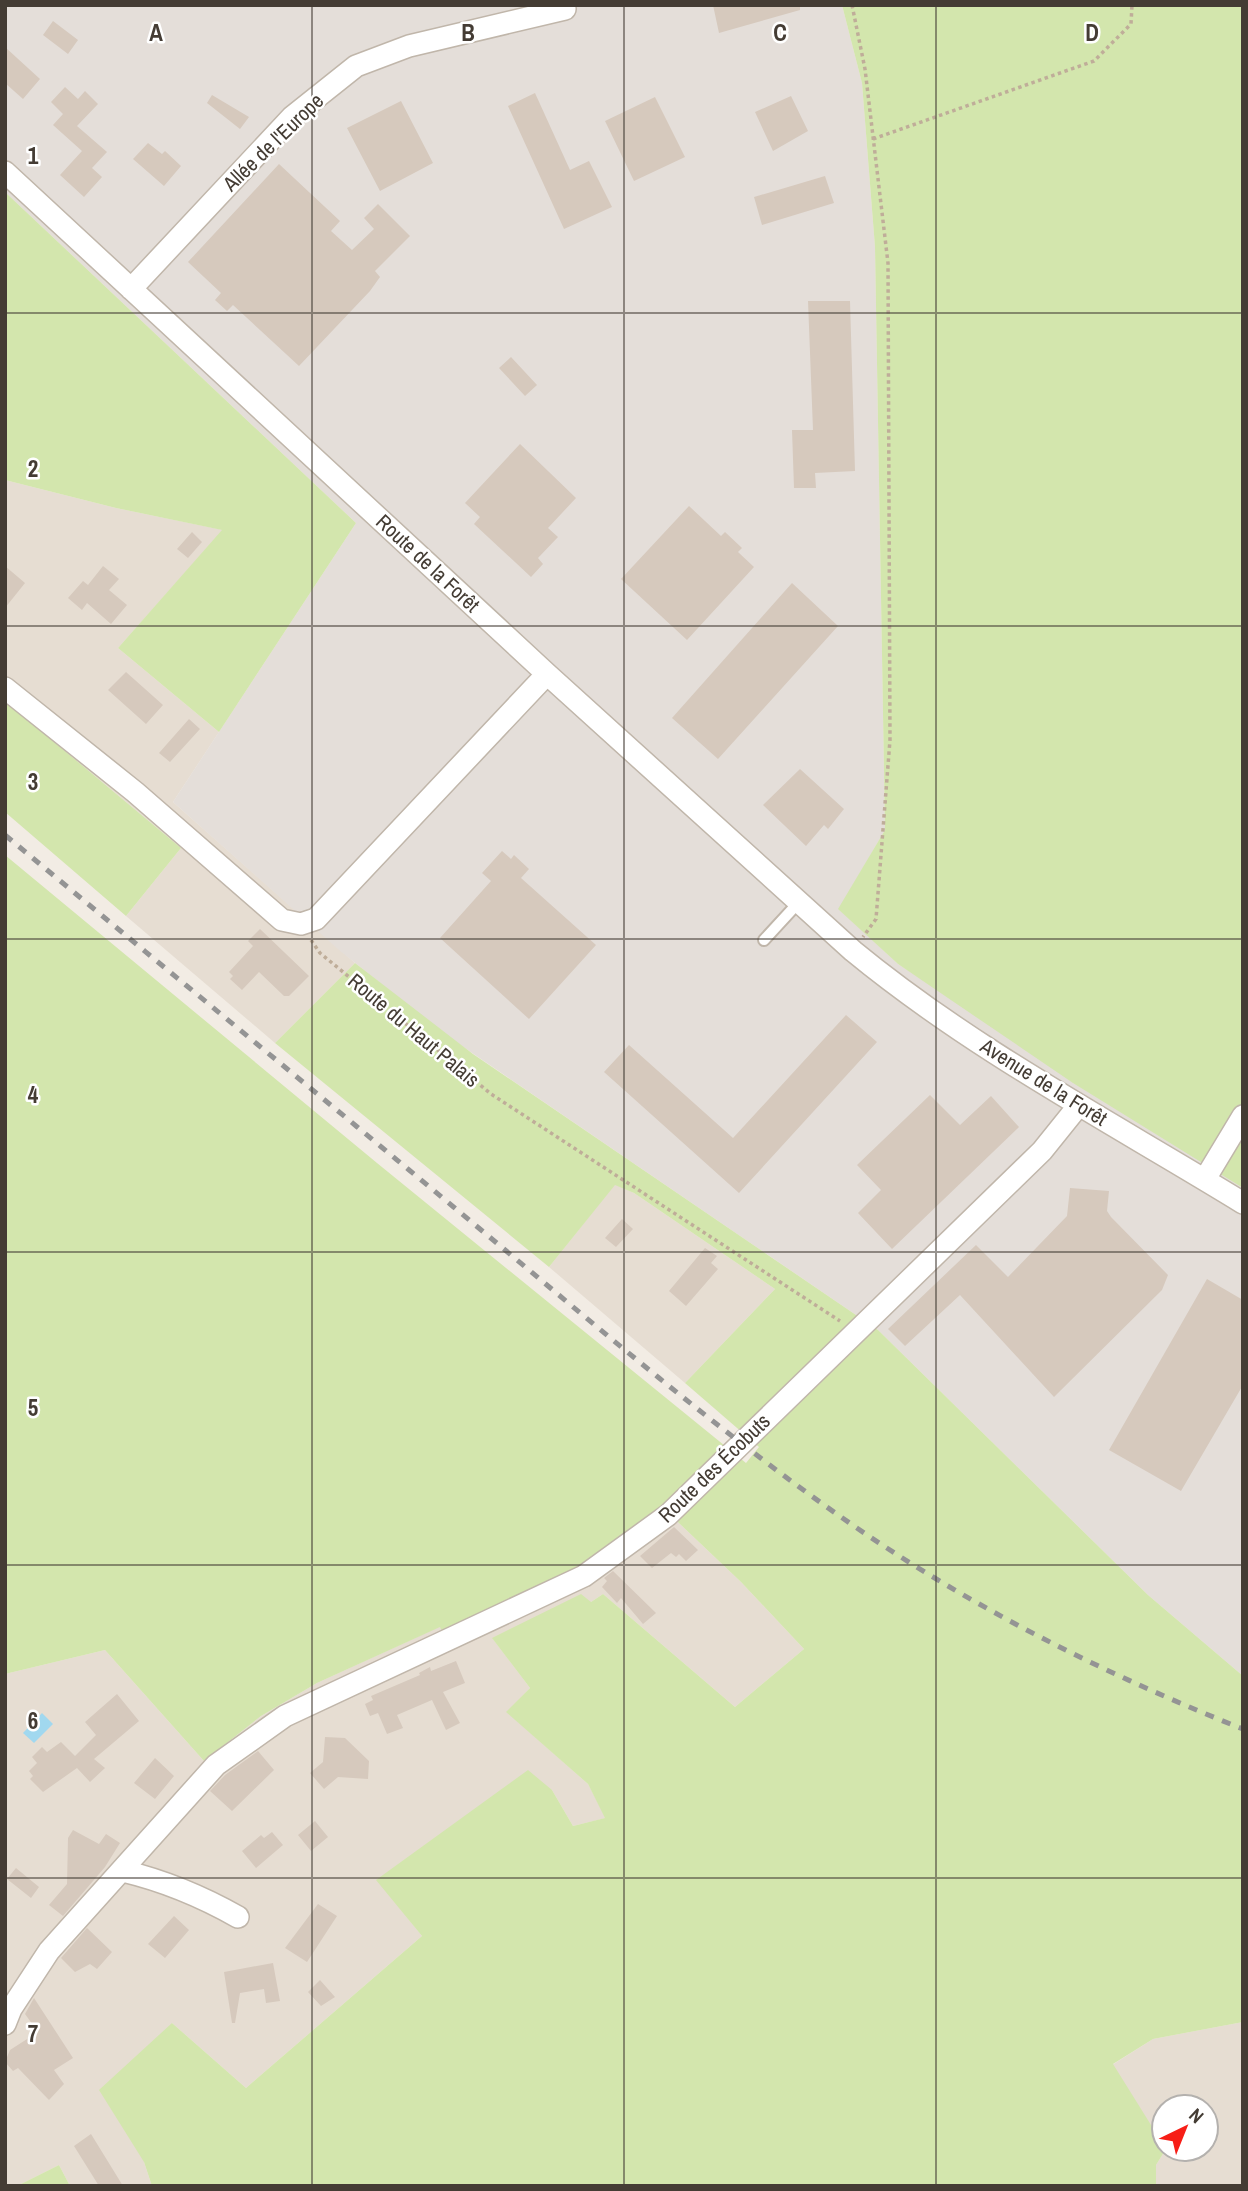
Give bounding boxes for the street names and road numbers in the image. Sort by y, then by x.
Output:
street label: Allée de l'Europe [216,87,330,198]
street label: Route de la Forêt [370,507,486,619]
street label: Route du Haut Palais [342,966,486,1094]
street label: Avenue de la Forêt [974,1031,1113,1133]
street label: Route des Écobuts [652,1407,776,1529]

